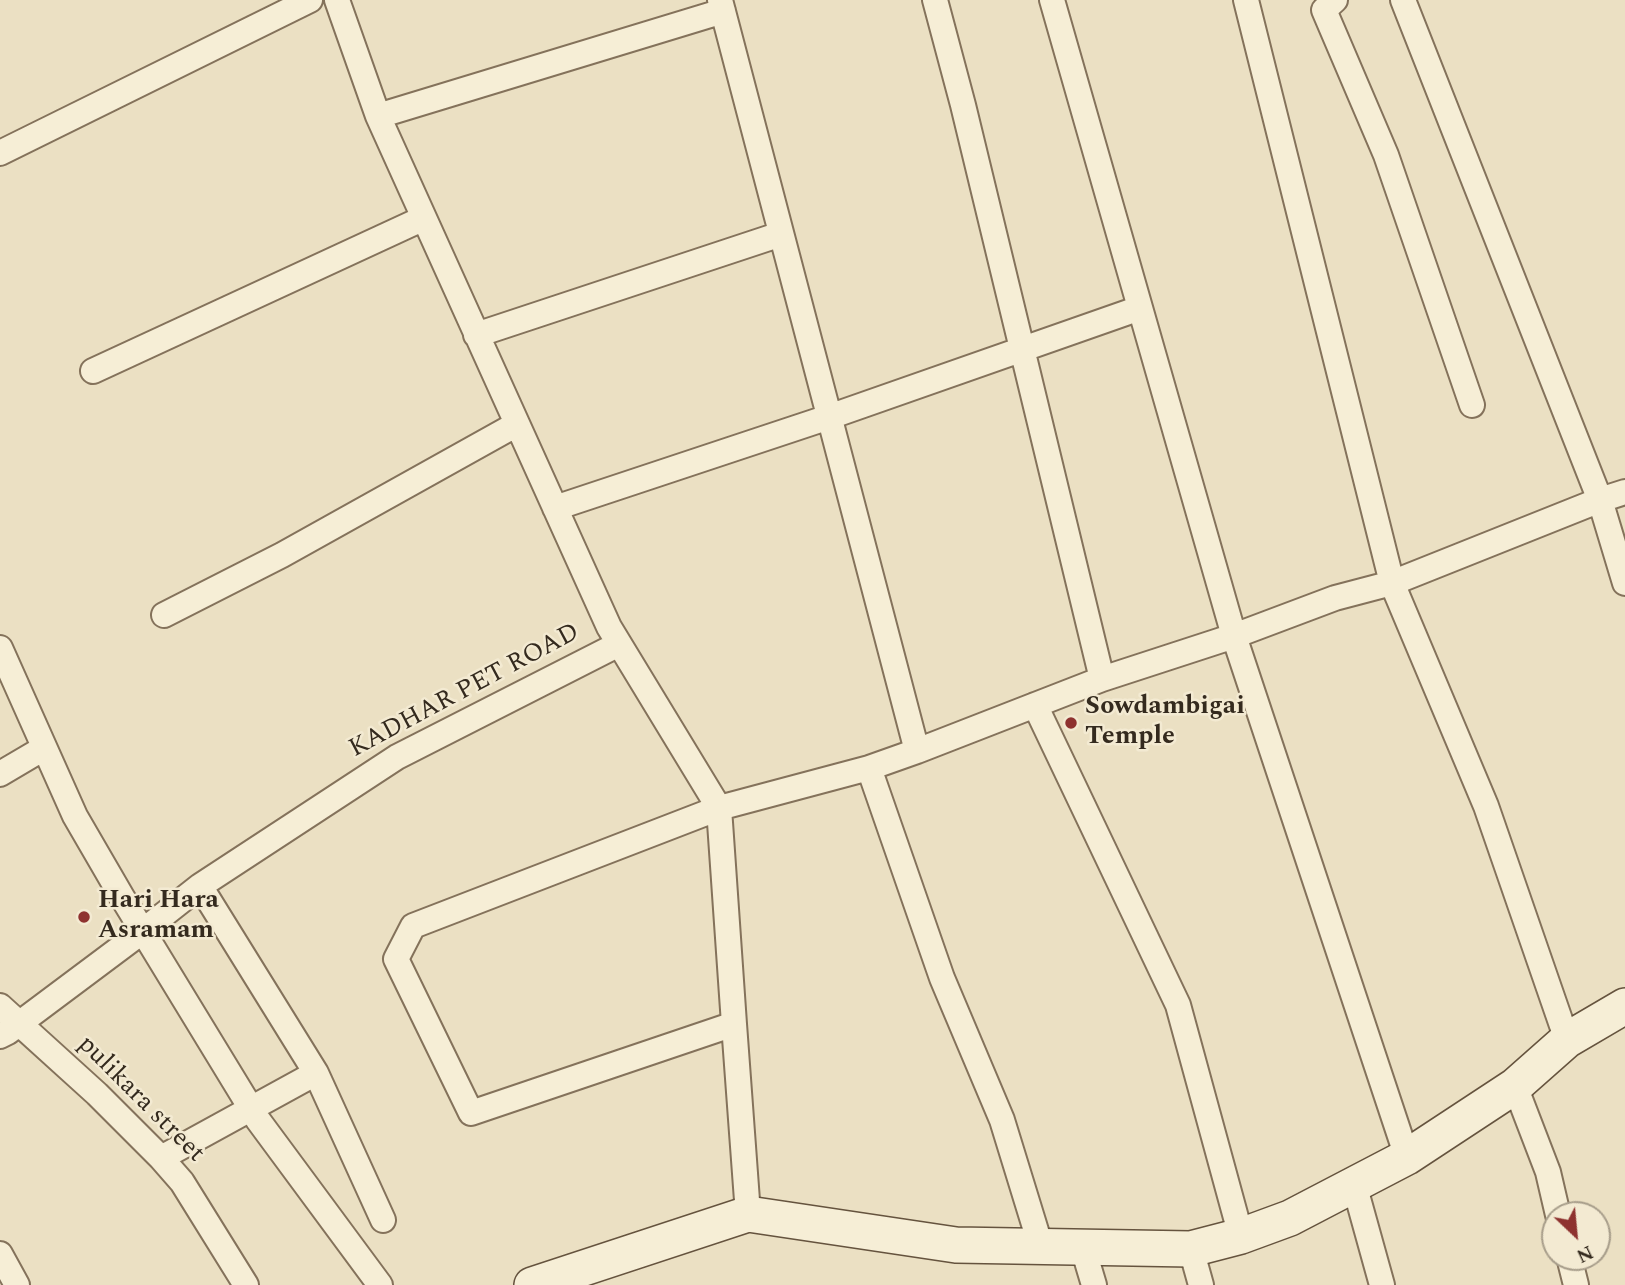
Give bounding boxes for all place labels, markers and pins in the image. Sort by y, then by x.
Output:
place label: Sowdambigai Temple [1085,692,1245,754]
marker: Sowdambigai Temple [1063,715,1079,731]
place label: Hari Hara Asramam [98,886,219,948]
marker: Hari Hara Asramam [76,909,92,925]

